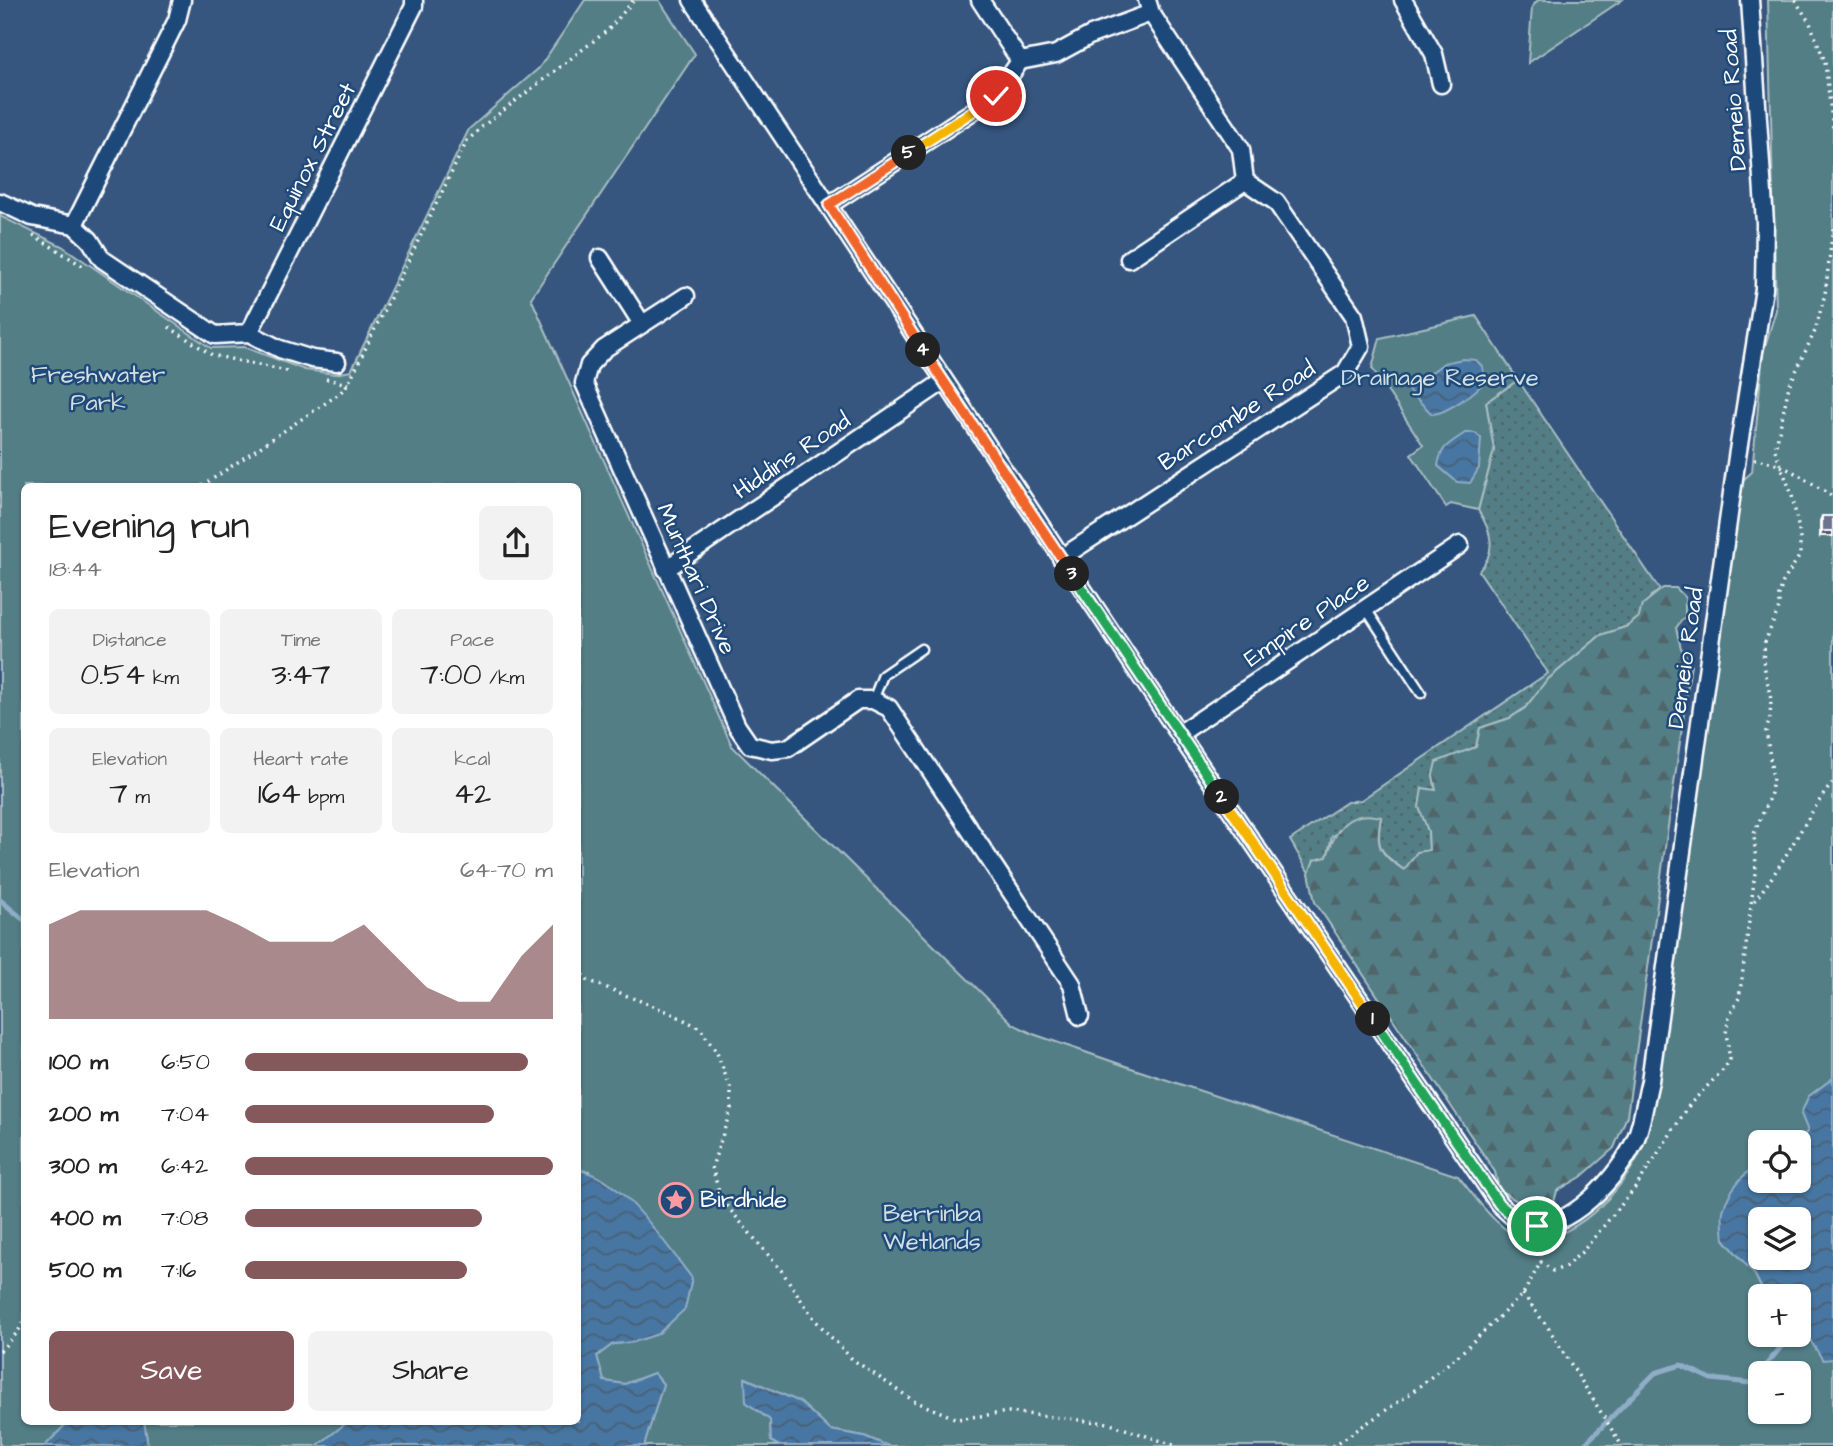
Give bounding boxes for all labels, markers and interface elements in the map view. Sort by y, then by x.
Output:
street label: Demeio Road [1712,28,1756,172]
pin [966,66,1026,126]
street label: Equinox Street [261,76,365,237]
icon: check [977,77,1015,115]
pin: 5 [892,136,926,170]
text: 5 [902,139,915,166]
pin: 4 [906,332,940,368]
text: 4 [916,336,929,363]
street label: Barcombe Road [1152,352,1322,480]
park label: Freshwater Park [31,358,165,420]
park label: Drainage Reserve [1341,361,1539,396]
street label: Hiddins Road [726,404,858,508]
street label: Munthari Drive [647,498,745,660]
text: Evening run [49,501,250,553]
button: share [479,506,553,580]
text: 18:44 [49,553,102,585]
pin: 3 [1054,556,1090,592]
text: 3 [1067,560,1076,587]
street label: Empire Place [1237,566,1377,676]
street label: Demeio Road [1659,585,1713,731]
text: Distance [93,627,167,654]
text: Time [281,627,321,654]
text: Pace [450,627,494,654]
text: 0.54 [80,654,145,696]
text: 3:47 [271,654,331,696]
text: 7:00 [420,654,482,696]
text: km [145,665,179,692]
text: /km [482,665,524,692]
text: Elevation [92,746,167,773]
text: Heart rate [253,746,349,773]
text: kcal [454,746,491,773]
text: 7 [109,773,128,815]
text: 164 [258,773,301,815]
text: 42 [454,773,491,815]
pin: 2 [1204,780,1240,814]
text: 2 [1216,783,1227,810]
text: m [128,784,150,811]
text: bpm [301,784,344,811]
text: Elevation [49,854,140,886]
text: 64–70 m [460,854,553,886]
pin: 1 [1356,1002,1390,1036]
text: 1 [1371,1005,1374,1032]
text: 100 m [49,1046,108,1078]
text: 6:50 [161,1046,210,1078]
text: 200 m [49,1098,118,1130]
text: 7:04 [161,1098,209,1130]
map controls [1748,1130,1811,1424]
button: locate [1748,1130,1811,1193]
text: 300 m [49,1150,117,1182]
text: 6:42 [161,1150,208,1182]
place icon: Birdhide [657,1181,695,1219]
place label: Birdhide [700,1183,787,1217]
pin [1507,1196,1567,1256]
park label: Berrinba Wetlands [883,1197,981,1259]
text: 400 m [49,1202,121,1234]
text: 7:08 [161,1202,208,1234]
icon: arrive [1518,1207,1556,1245]
button: layers [1748,1207,1811,1270]
text: 500 m [49,1254,121,1286]
text: 7:16 [161,1254,196,1286]
button: + [1748,1284,1811,1347]
button: Save [49,1331,294,1411]
button: Share [308,1331,553,1411]
button: − [1748,1361,1811,1424]

